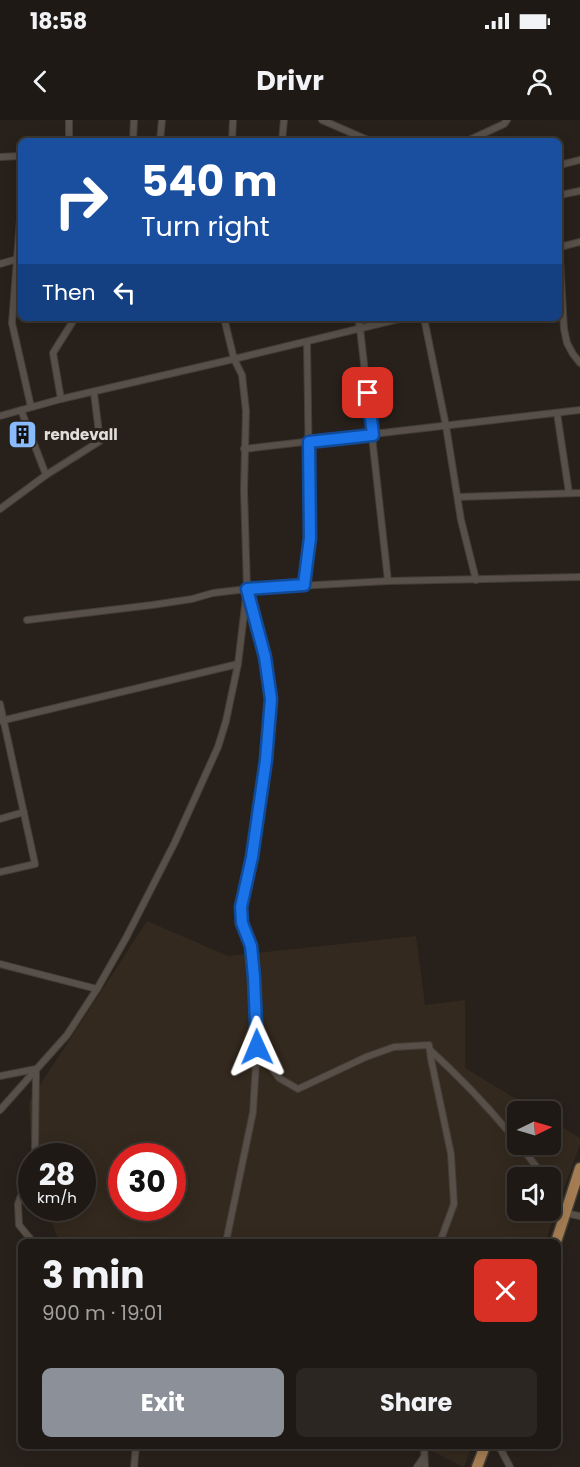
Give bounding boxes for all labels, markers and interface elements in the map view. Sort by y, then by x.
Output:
text: 18:58 [30,6,87,37]
text: Drivr [256,62,324,99]
icon: back [24,65,57,98]
icon: person [523,65,556,98]
text: 540 m [141,152,278,211]
icon: right [42,162,120,240]
text: Turn right [141,208,270,245]
icon: left [108,276,141,309]
text: Then [42,277,96,308]
pin [342,367,393,418]
icon: arrive [351,376,384,409]
building icon: rendevall [7,419,39,451]
place label: rendevall [44,424,118,445]
position arrow [225,1015,289,1079]
north arrow [507,1101,561,1155]
map controls [507,1101,561,1221]
speed limit sign: 30 [108,1143,186,1221]
text: 28 [39,1153,75,1196]
button: sound [507,1167,561,1221]
text: km/h [37,1187,77,1208]
text: 3 min [42,1250,144,1301]
button: close [474,1259,537,1322]
text: 900 m · 19:01 [42,1299,163,1327]
button: Exit [42,1368,284,1437]
button: Share [296,1368,537,1437]

